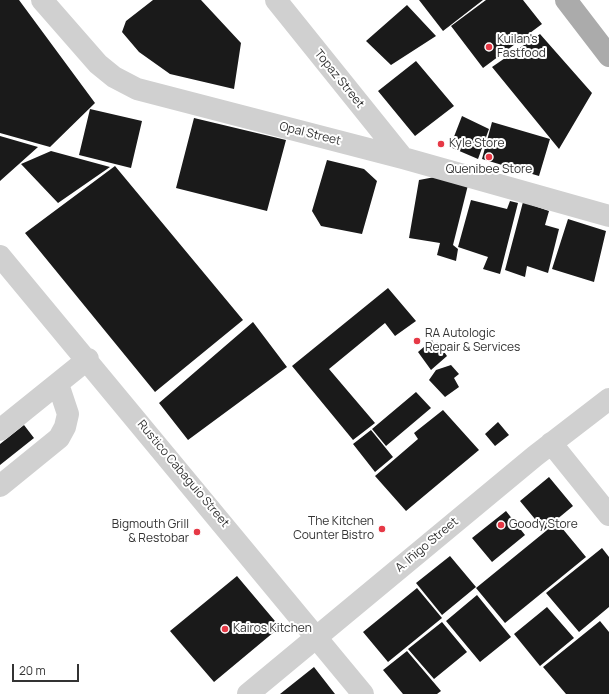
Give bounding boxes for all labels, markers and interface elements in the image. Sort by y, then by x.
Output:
place label: Kuilan's Fastfood [497,33,546,61]
marker: Kuilan's Fastfood [484,42,494,52]
street label: Topaz Street [311,47,367,111]
street label: Opal Street [278,119,342,149]
place label: Kyle Store [449,137,504,151]
marker: Kyle Store [436,139,446,149]
marker: Quenibee Store [484,152,494,162]
place label: Quenibee Store [446,163,532,177]
place label: RA Autologic Repair & Services [425,327,520,355]
marker: RA Autologic Repair & Services [412,336,422,346]
street label: Rustico Cabaguio Street [134,418,232,530]
place label: The Kitchen Counter Bistro [293,515,374,543]
street label: A. Iñigo Street [393,515,461,575]
place label: Bigmouth Grill & Restobar [112,518,189,546]
place label: Goody Store [509,518,578,532]
marker: Goody Store [496,520,506,530]
marker: The Kitchen Counter Bistro [377,524,387,534]
marker: Bigmouth Grill & Restobar [192,527,202,537]
place label: Kairos Kitchen [233,622,312,636]
marker: Kairos Kitchen [220,624,230,634]
scale bar [14,656,81,682]
text: 20 m [19,662,46,679]

